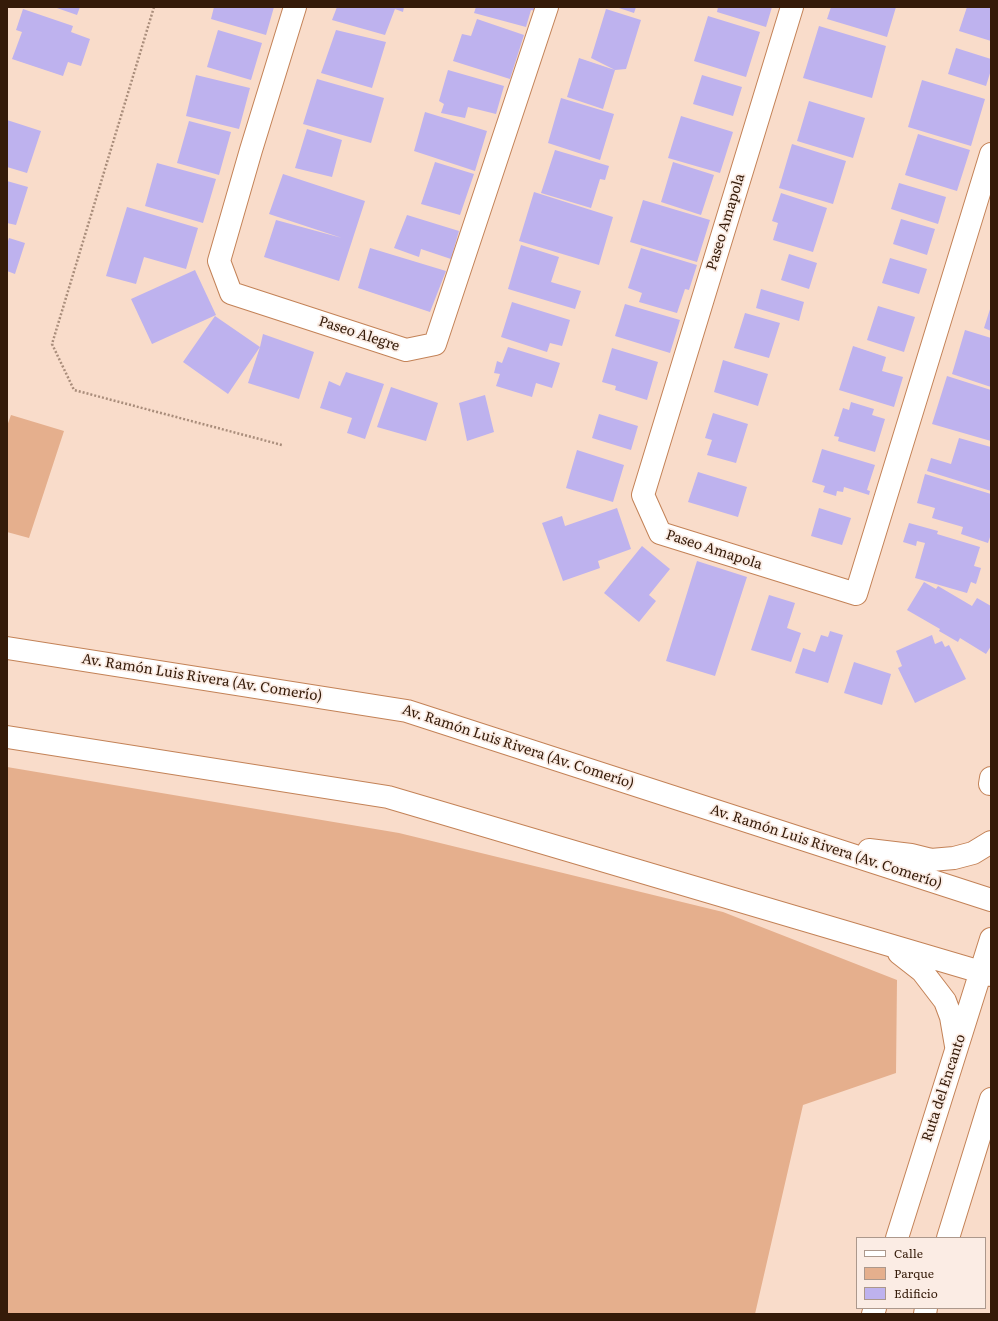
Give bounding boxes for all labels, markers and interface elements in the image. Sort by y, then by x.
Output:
street label: Paseo Amapola [703,172,749,272]
street label: Paseo Alegre [316,313,402,355]
street label: Paseo Amapola [664,527,764,573]
street label: Av. Ramón Luis Rivera (Av. Comerío) [81,651,323,705]
street label: Av. Ramón Luis Rivera (Av. Comerío) [400,701,636,793]
street label: Av. Ramón Luis Rivera (Av. Comerío) [708,801,944,893]
street label: Ruta del Encanto [919,1032,969,1144]
legend [856,1237,986,1309]
text: Calle [894,1244,923,1262]
text: Parque [894,1264,934,1282]
text: Edificio [894,1284,938,1302]

